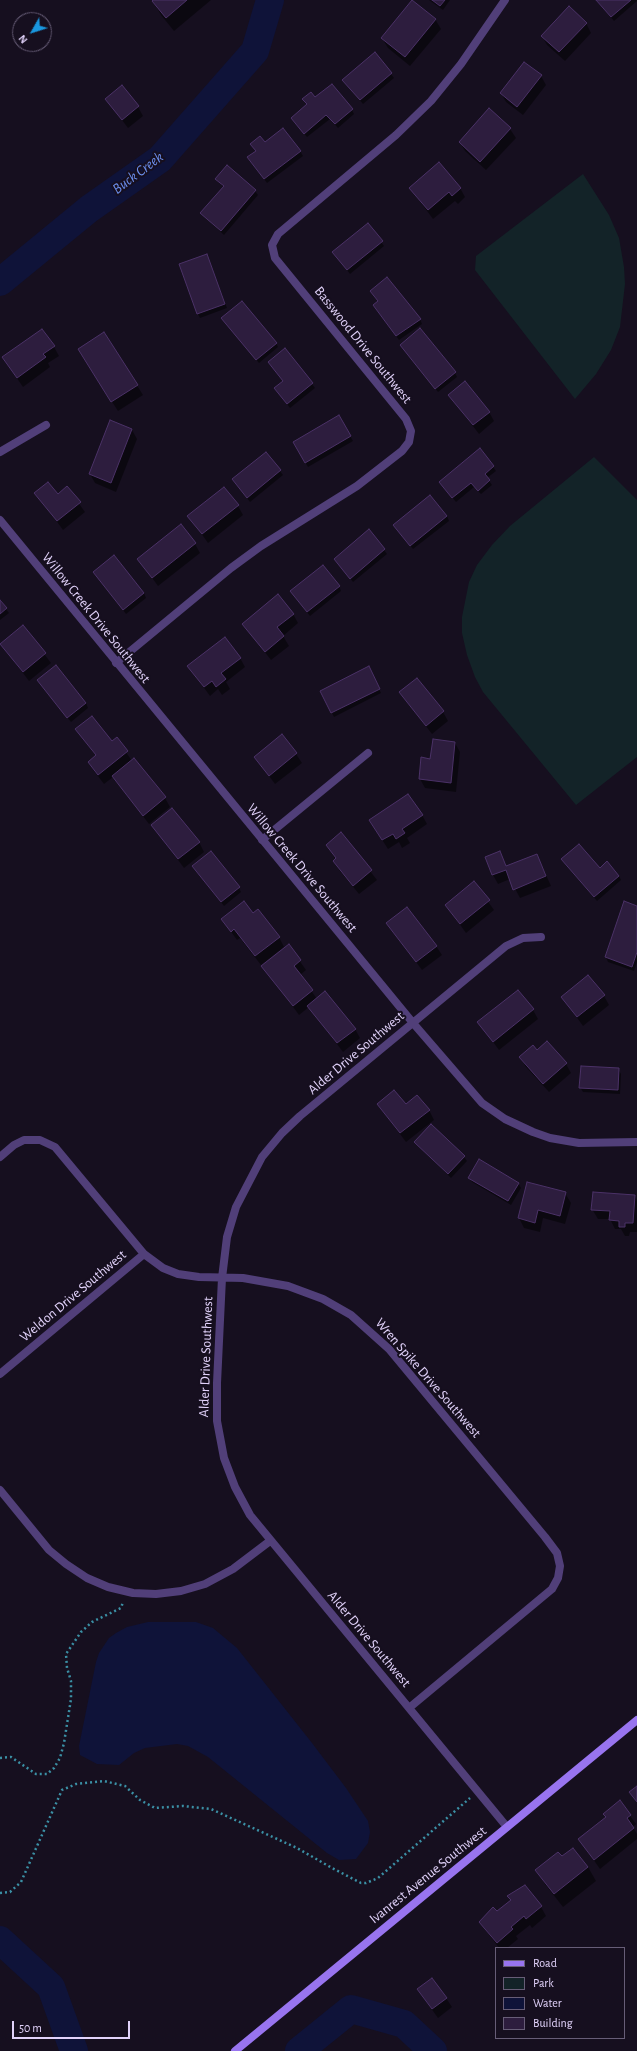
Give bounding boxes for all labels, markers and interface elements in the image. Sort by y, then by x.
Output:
north arrow [12,12,52,52]
text: N [16,33,30,46]
water label: Buck Creek [109,148,167,198]
street label: Basswood Drive Southwest [311,283,415,407]
street label: Willow Creek Drive Southwest [38,549,154,687]
street label: Willow Creek Drive Southwest [243,800,361,936]
street label: Alder Drive Southwest [304,1008,408,1098]
street label: Weldon Drive Southwest [16,1247,130,1345]
street label: Alder Drive Southwest [195,1296,217,1418]
street label: Wren Spike Drive Southwest [371,1315,485,1441]
street label: Alder Drive Southwest [324,1587,414,1691]
street label: Ivanrest Avenue Southwest [366,1823,490,1927]
legend [495,1947,625,2039]
text: Road [533,1957,557,1969]
text: Park [533,1977,554,1989]
text: Water [533,1997,562,2009]
scale bar [14,2013,132,2039]
text: Building [533,2017,573,2029]
text: 50 m [19,2022,42,2034]

